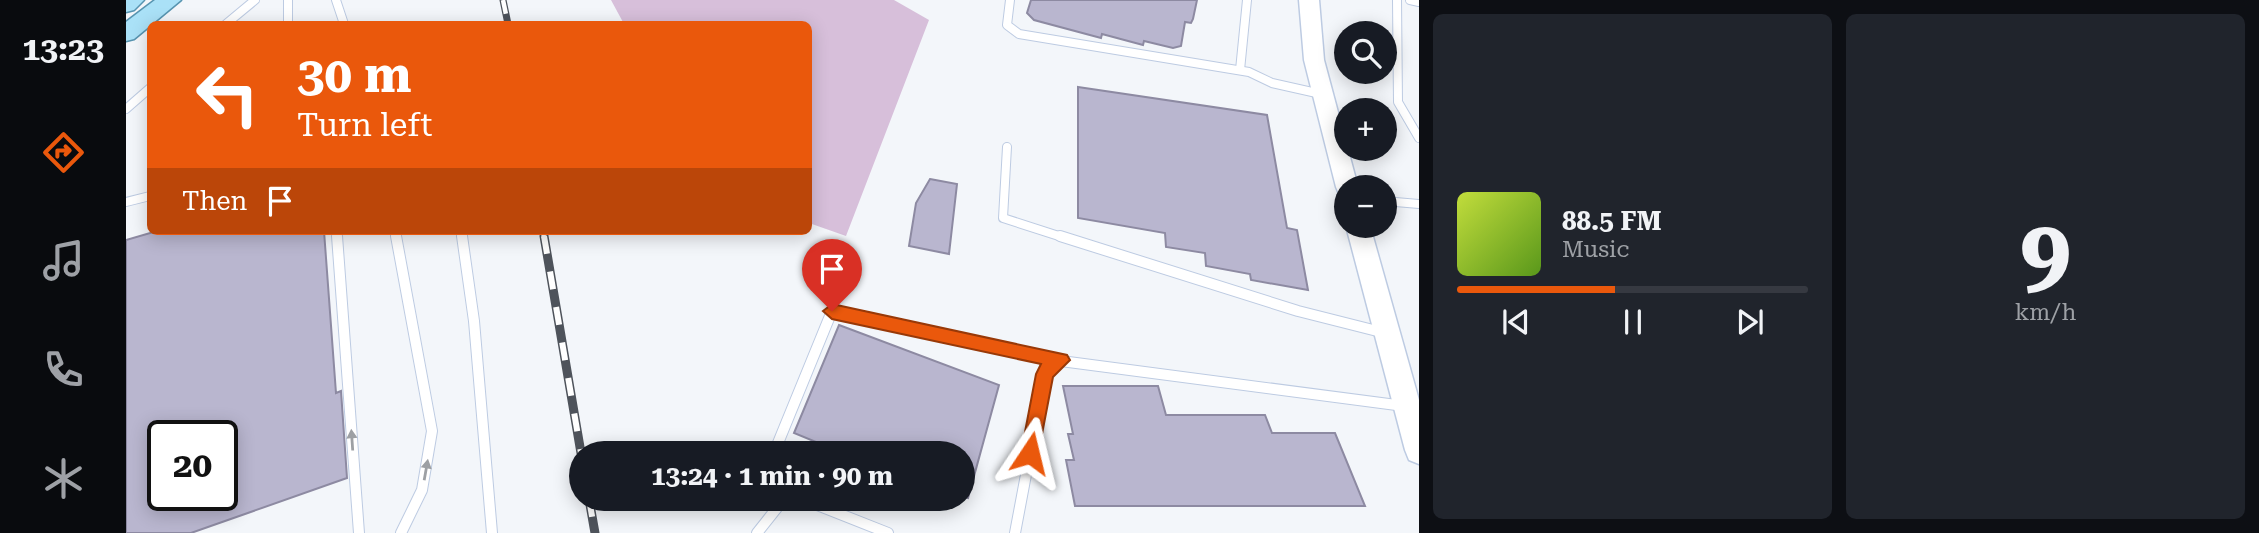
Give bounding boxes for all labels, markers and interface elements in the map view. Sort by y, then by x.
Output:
map controls [1334,21,1397,238]
button: search [1334,21,1397,84]
text: 13:23 [22,30,104,68]
text: 30 m [297,47,412,104]
icon: left [182,49,273,140]
button: + [1334,98,1397,161]
text: Turn left [297,106,432,144]
icon: directions [39,128,88,177]
button: − [1334,175,1397,238]
icon: arrive [261,182,299,220]
text: Then [182,186,247,216]
text: 9 [2020,200,2071,306]
text: 88.5 FM [1562,206,1662,236]
icon: music [39,236,88,285]
text: Music [1562,236,1629,263]
pin [802,239,862,311]
icon: arrive [813,250,851,288]
text: km/h [2015,299,2076,326]
icon: previous [1497,303,1535,341]
icon: pause [1614,303,1652,341]
icon: next [1731,303,1769,341]
icon: phone [39,345,88,394]
position arrow [993,416,1067,490]
speed limit sign: 20 [147,420,238,511]
one-way arrow [346,429,357,451]
icon: climate [39,454,88,503]
one-way arrow [420,459,431,481]
text: 13:24 · 1 min · 90 m [651,461,893,491]

